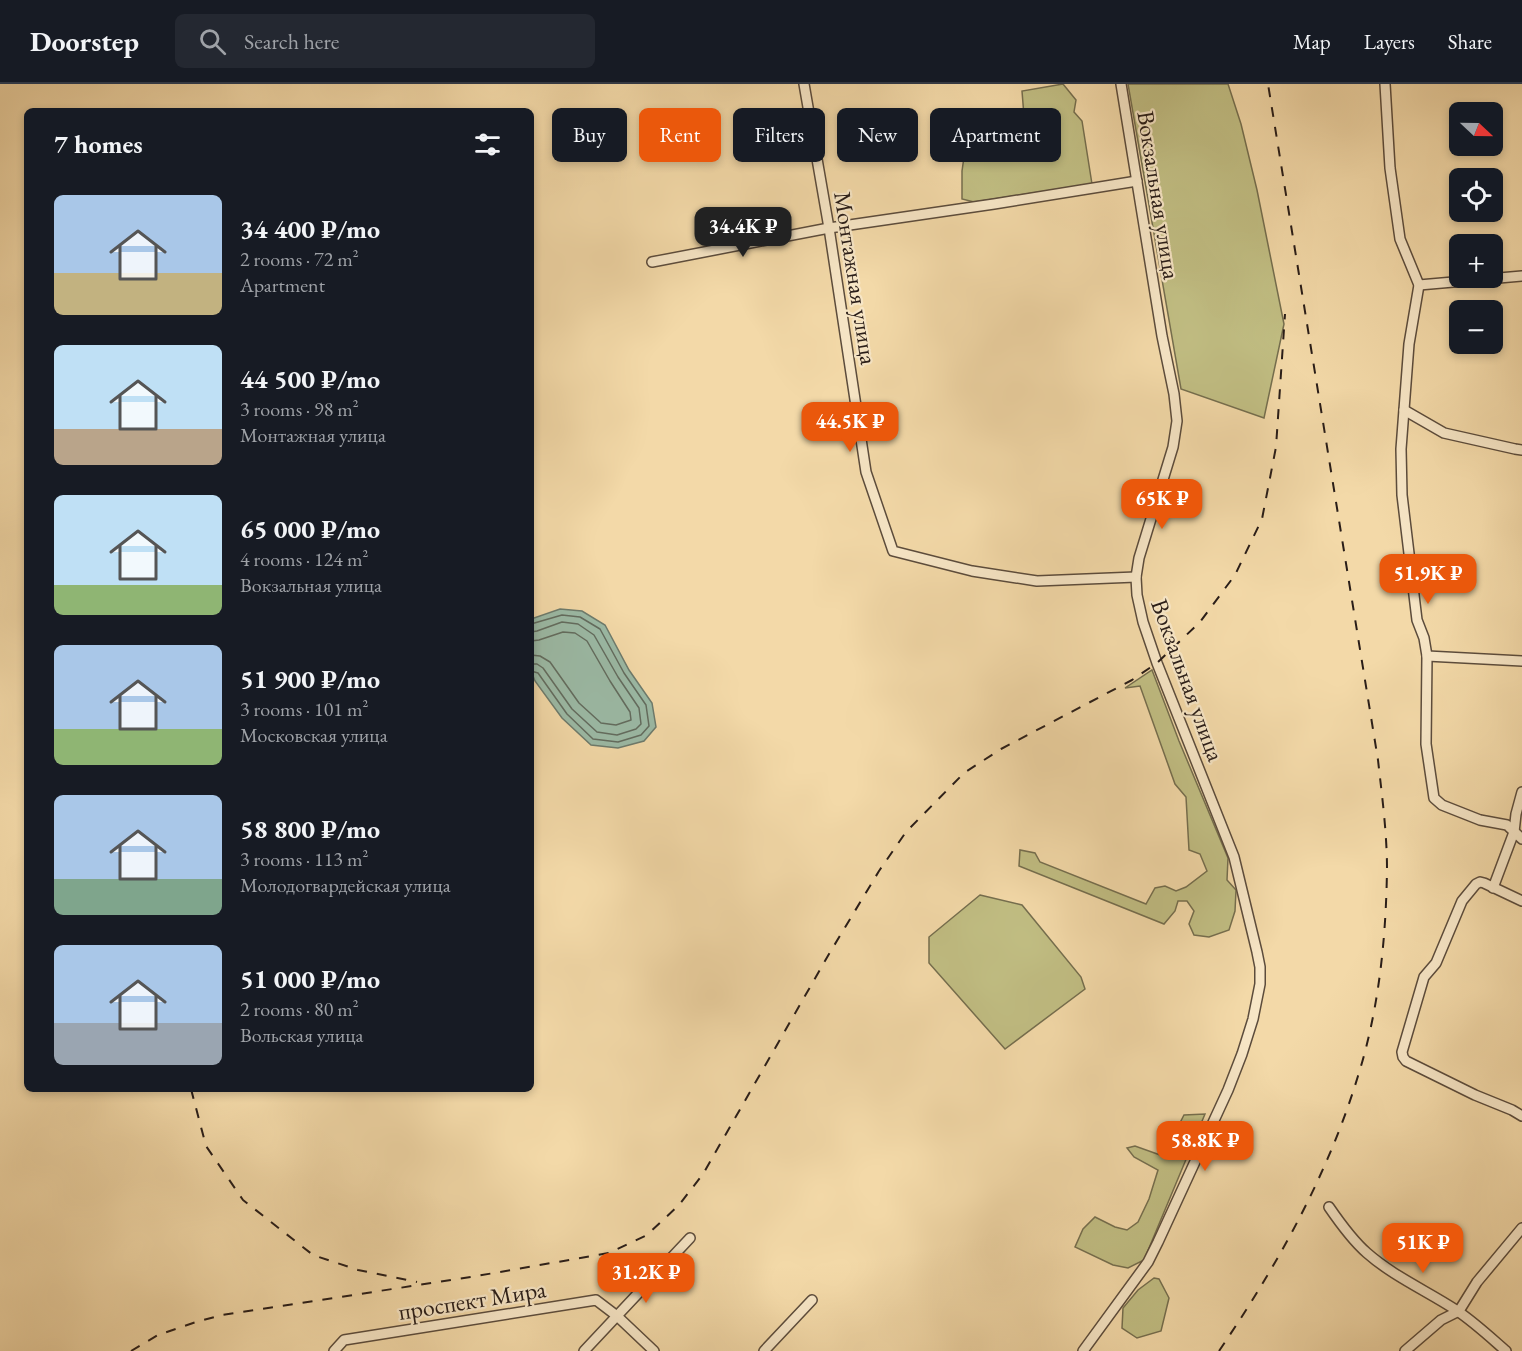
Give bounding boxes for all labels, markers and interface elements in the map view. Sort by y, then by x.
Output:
search box [175,14,595,68]
text: Doorstep [30,23,139,59]
icon: search [196,25,229,58]
text: Search here [244,27,339,56]
text: Map [1293,28,1331,55]
text: Layers [1364,28,1415,55]
text: Share [1448,28,1492,55]
north arrow [1449,102,1503,156]
map controls [1449,102,1503,354]
chip: Buy [552,108,627,162]
chip: Rent [639,108,721,162]
chip: Filters [733,108,825,162]
chip: New [837,108,918,162]
chip: Apartment [930,108,1061,162]
street label: Вокзальная улица [1130,108,1188,282]
text: 7 homes [54,127,143,161]
icon: filters [471,128,504,161]
button: locate [1449,168,1503,222]
street label: Монтажная улица [827,189,885,367]
pin: 34.4K ₽ [688,207,798,258]
text: 34 400 ₽/mo [240,212,380,246]
text: 34.4K ₽ [709,213,777,239]
icon: home [102,219,174,291]
button: + [1449,234,1503,288]
text: 2 rooms · 72 m² [240,246,359,272]
text: Apartment [240,272,325,298]
button: − [1449,300,1503,354]
text: 44 500 ₽/mo [240,362,380,396]
icon: home [102,369,174,441]
text: 3 rooms · 98 m² [240,396,359,422]
pin: 44.5K ₽ [795,402,905,453]
text: 44.5K ₽ [816,408,884,434]
text: Монтажная улица [240,422,386,448]
pin: 65K ₽ [1120,479,1204,530]
text: 65K ₽ [1135,485,1189,511]
text: 65 000 ₽/mo [240,512,380,546]
icon: home [102,519,174,591]
text: 4 rooms · 124 m² [240,546,368,572]
pin: 51.9K ₽ [1373,554,1483,605]
text: 51.9K ₽ [1394,560,1462,586]
text: Вокзальная улица [240,572,382,598]
street label: Вокзальная улица [1144,595,1232,766]
text: 51 900 ₽/mo [240,662,380,696]
icon: home [102,669,174,741]
text: 3 rooms · 101 m² [240,696,368,722]
text: Московская улица [240,722,388,748]
text: 58 800 ₽/mo [240,812,380,846]
icon: home [102,819,174,891]
text: 3 rooms · 113 m² [240,846,368,872]
text: Молодогвардейская улица [240,872,451,898]
text: 51 000 ₽/mo [240,962,380,996]
icon: home [102,969,174,1041]
text: 2 rooms · 80 m² [240,996,359,1022]
text: Вольская улица [240,1022,364,1048]
pin: 58.8K ₽ [1150,1121,1260,1172]
text: 58.8K ₽ [1171,1127,1239,1153]
pin: 51K ₽ [1381,1223,1465,1274]
text: 51K ₽ [1396,1229,1450,1255]
pin: 31.2K ₽ [591,1253,701,1304]
text: 31.2K ₽ [612,1259,680,1285]
street label: проспект Мира [396,1273,549,1327]

